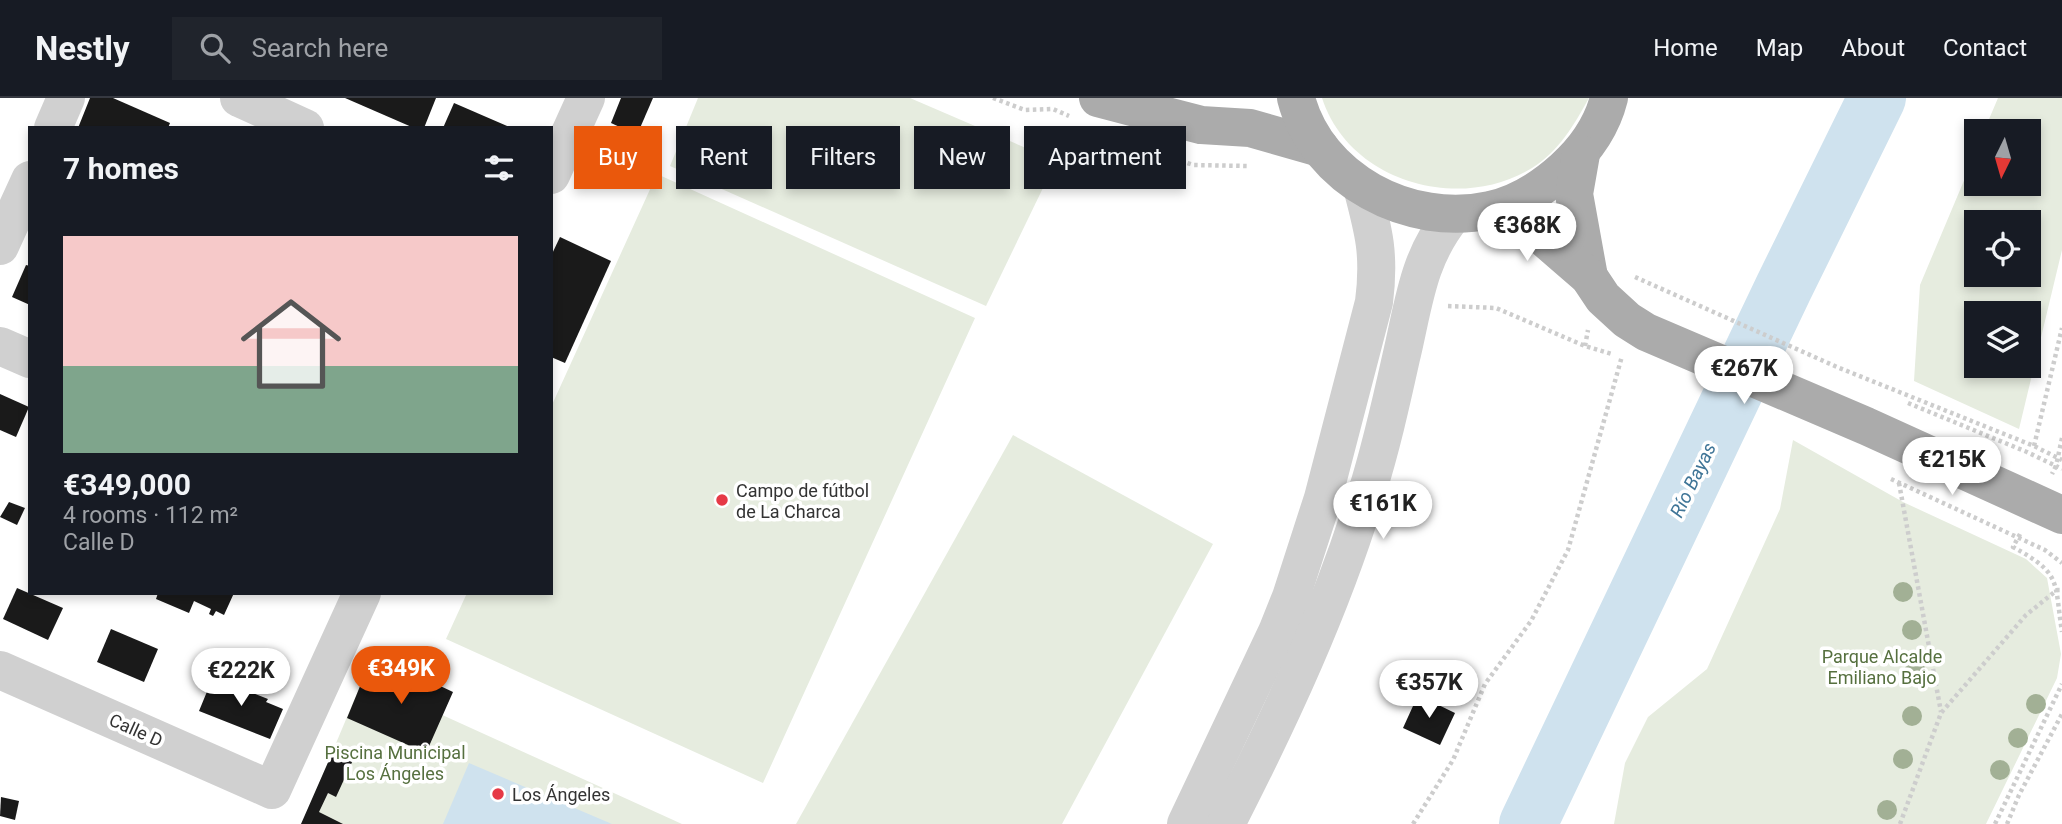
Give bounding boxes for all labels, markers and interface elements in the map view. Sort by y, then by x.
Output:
search box [172,17,662,80]
text: Nestly [35,29,130,68]
icon: search [196,29,234,67]
text: Search here [252,33,388,63]
text: Home [1653,34,1718,62]
text: Map [1756,34,1803,62]
text: About [1841,34,1905,62]
text: Contact [1943,34,2027,62]
north arrow [1964,119,2040,196]
map controls [1964,119,2041,378]
chip: Buy [574,126,662,189]
chip: Rent [676,126,772,189]
chip: Filters [786,126,900,189]
chip: New [914,126,1010,189]
chip: Apartment [1024,126,1186,189]
icon: filters [480,149,518,187]
text: 7 homes [63,151,179,186]
pin: €368K [1478,204,1576,263]
button: locate [1964,210,2041,287]
text: €368K [1493,212,1561,239]
icon: home [228,281,354,407]
button: layers [1964,301,2041,378]
pin: €267K [1695,346,1793,406]
text: €267K [1710,355,1778,382]
pin: €215K [1903,438,2001,497]
water label: Río Bayas [1665,439,1721,521]
text: €215K [1918,446,1986,473]
text: €349,000 [63,467,191,502]
place label: Campo de fútbol de La Charca [736,480,869,522]
pin: €161K [1334,482,1432,541]
text: €161K [1349,490,1417,517]
marker: Campo de fútbol de La Charca [714,492,730,508]
text: 4 rooms · 112 m² [63,502,238,529]
text: Calle D [63,529,135,556]
pin: €349K [352,646,450,706]
park label: Parque Alcalde Emiliano Bajo [1822,646,1942,688]
pin: €222K [192,648,290,708]
text: €349K [367,655,435,682]
text: €222K [207,657,275,684]
pin: €357K [1380,660,1478,720]
text: €357K [1395,669,1463,696]
street label: Calle D [106,709,166,751]
park label: Piscina Municipal Los Ángeles [324,742,466,784]
place label: Los Ángeles [512,784,610,805]
marker: Los Ángeles [490,786,506,802]

